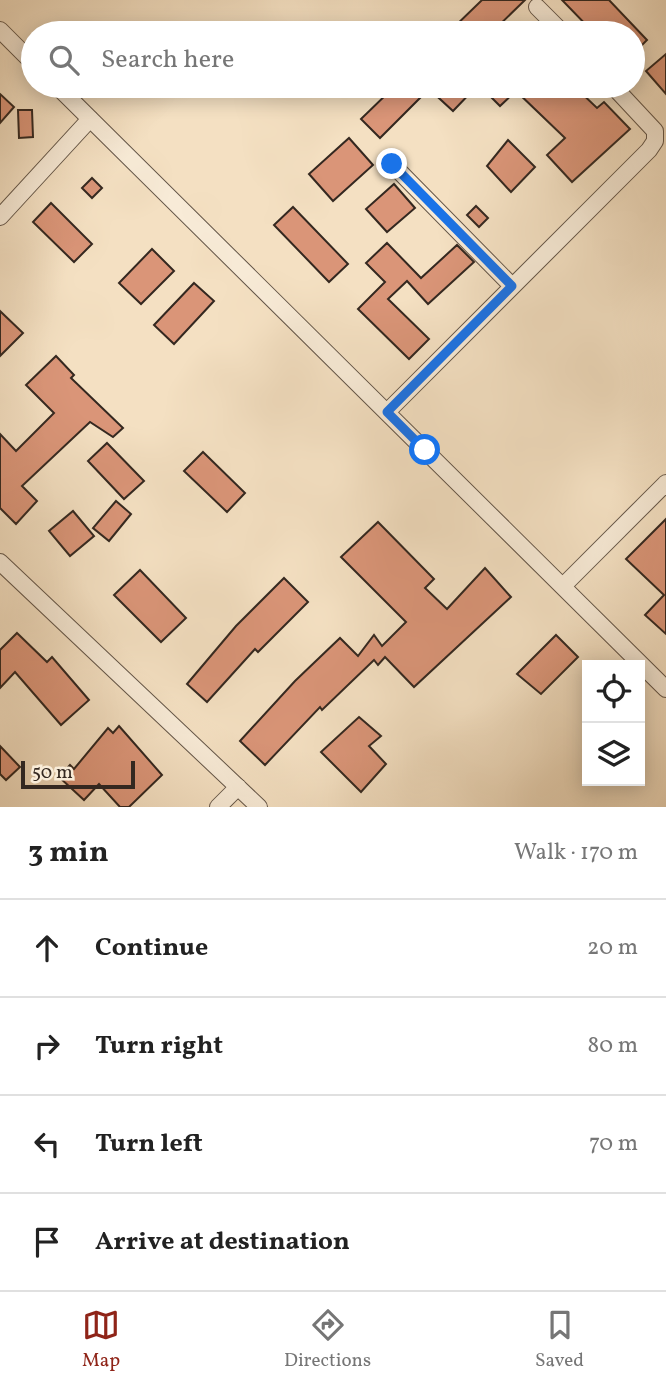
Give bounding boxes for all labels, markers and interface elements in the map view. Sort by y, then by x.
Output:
search box [21,21,645,98]
icon: search [45,41,83,79]
text: Search here [101,42,234,78]
route end [376,148,407,179]
route start [409,434,440,465]
map controls [582,660,645,786]
button: locate [582,660,645,723]
button: layers [582,723,645,786]
scale bar [21,758,135,790]
text: 50 m [32,760,73,786]
text: 3 min [28,832,109,874]
text: Walk · 170 m [514,837,638,869]
icon: ahead [28,929,66,967]
text: Continue [95,930,208,966]
text: 20 m [587,932,638,964]
icon: right [28,1027,66,1065]
text: Turn right [95,1028,223,1064]
text: 80 m [588,1030,638,1062]
icon: left [28,1125,66,1163]
text: Turn left [95,1126,203,1162]
text: 70 m [589,1128,638,1160]
icon: arrive [28,1223,66,1261]
text: Arrive at destination [95,1224,350,1260]
tab: Map [82,1306,120,1374]
tab: Directions [284,1306,371,1374]
tab: Saved [535,1306,584,1374]

